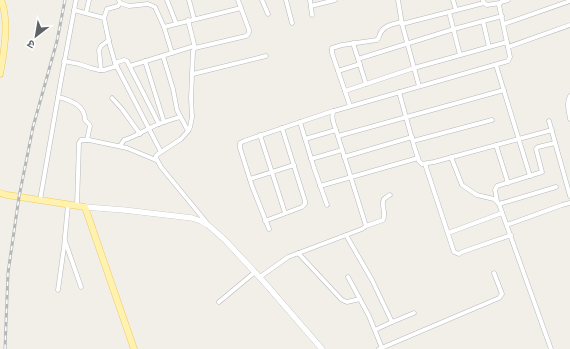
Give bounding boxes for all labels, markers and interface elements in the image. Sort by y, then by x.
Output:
north arrow [16,16,56,56]
text: उ [25,37,37,51]

